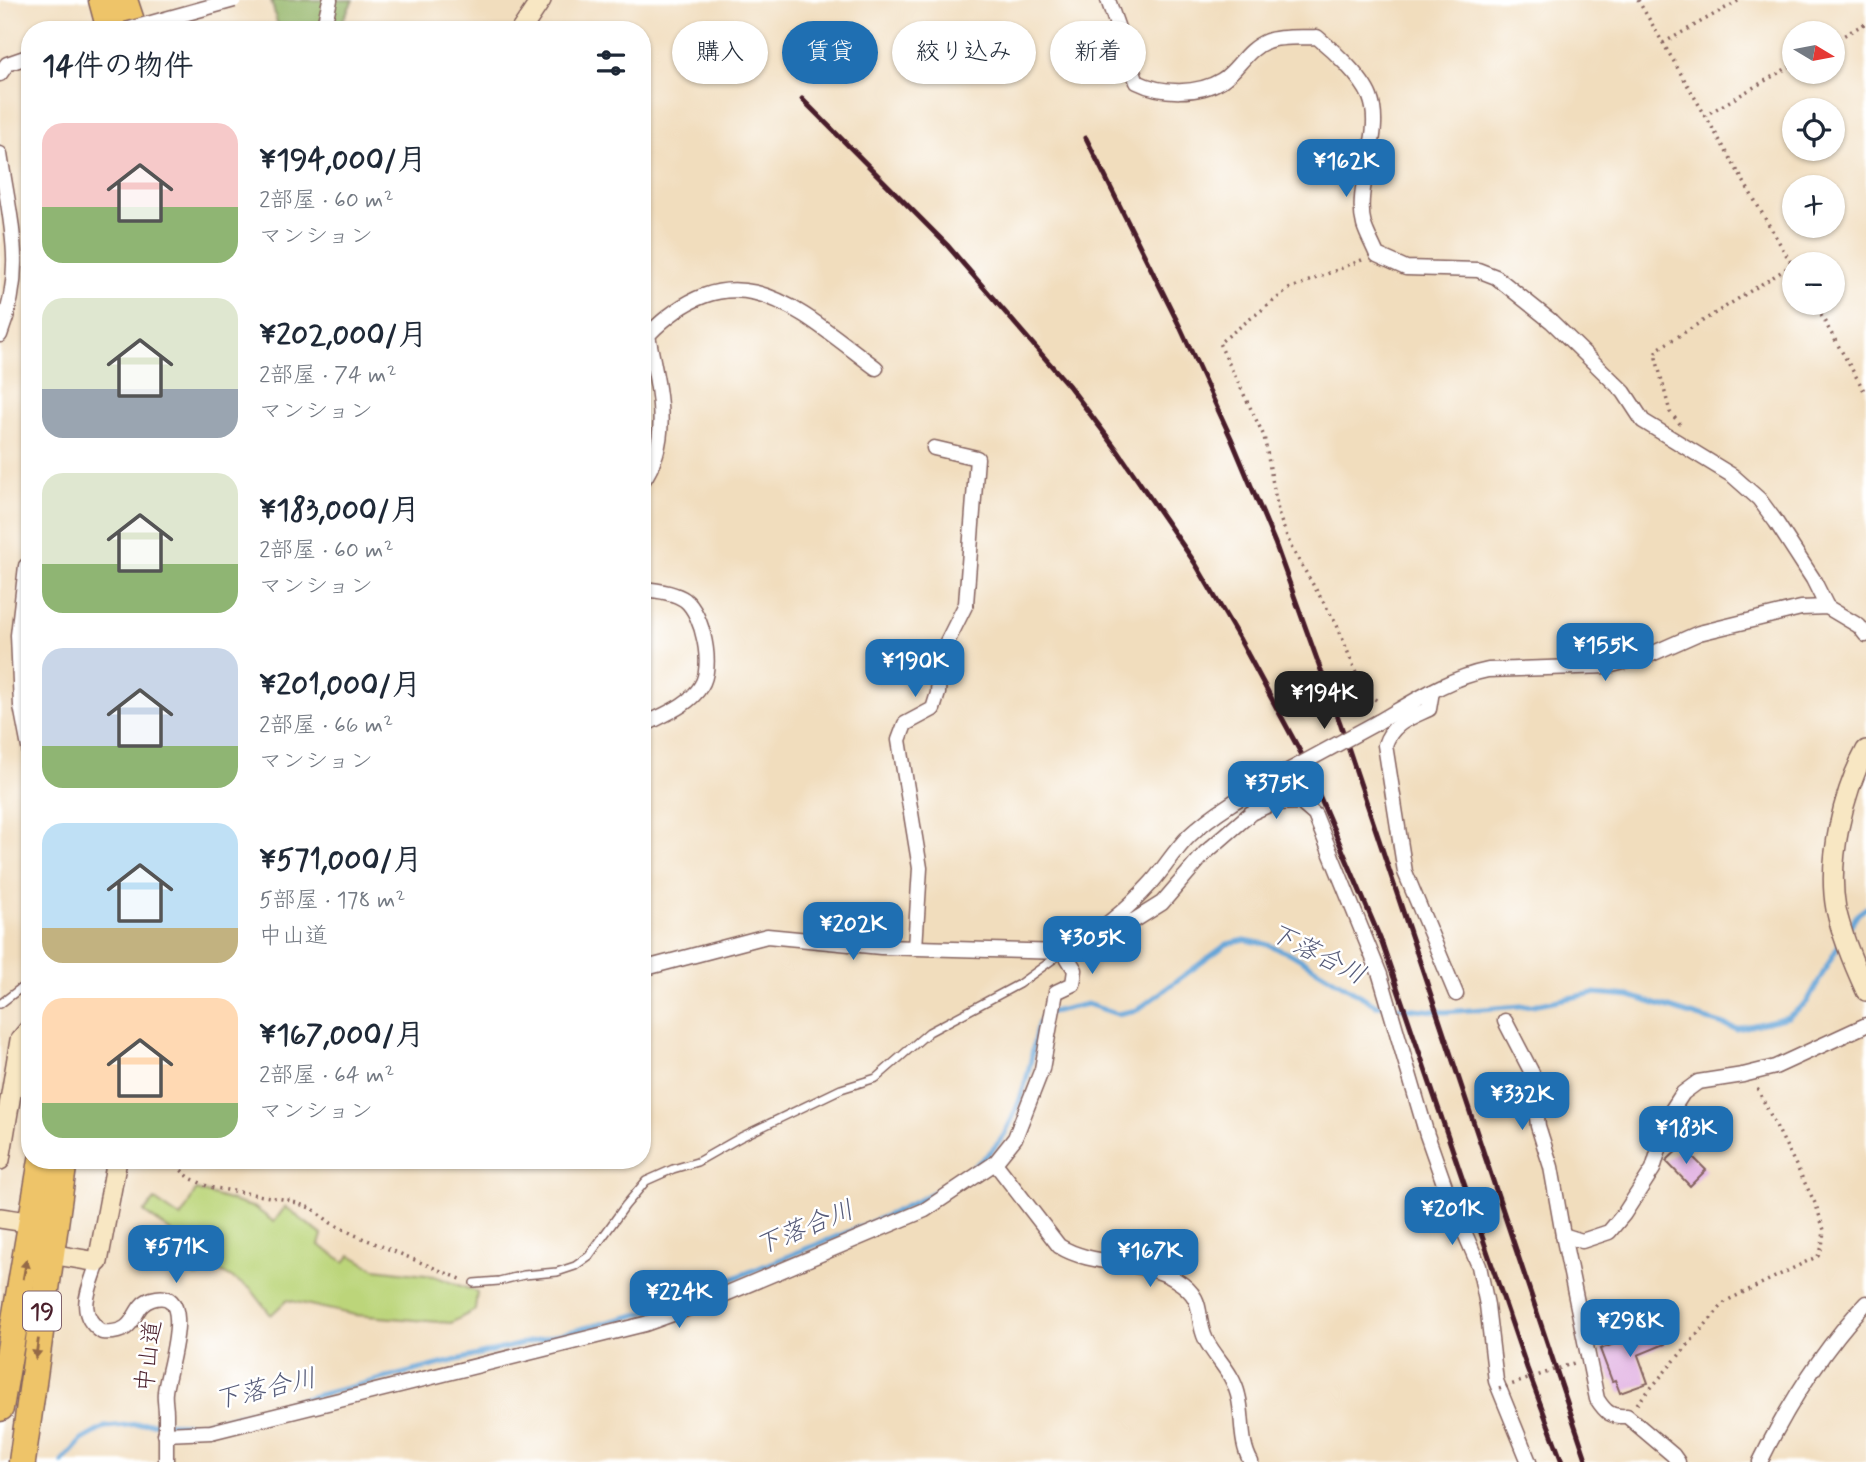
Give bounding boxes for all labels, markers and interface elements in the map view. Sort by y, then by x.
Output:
chip: 購入 [672,21,768,84]
chip: 賃貸 [782,21,878,84]
chip: 絞り込み [892,21,1036,84]
chip: 新着 [1050,21,1146,84]
north arrow [1782,21,1844,84]
map controls [1782,21,1845,315]
icon: filters [592,44,630,82]
text: 14件の物件 [42,47,194,86]
button: locate [1782,98,1845,161]
pin: ¥162K [1297,140,1395,199]
text: ¥194,000/月 [259,141,427,180]
text: ¥162K [1313,147,1379,177]
icon: home [98,151,182,235]
button: + [1782,175,1845,238]
text: 2部屋 · 60 m² [259,186,394,216]
text: マンション [259,222,373,252]
button: − [1782,252,1845,315]
text: ¥202,000/月 [259,316,428,355]
icon: home [98,326,182,410]
text: 2部屋 · 74 m² [259,361,397,391]
text: マンション [259,397,373,427]
text: ¥183,000/月 [259,491,420,530]
icon: home [98,501,182,585]
text: 2部屋 · 60 m² [259,536,394,566]
text: マンション [259,572,373,602]
pin: ¥155K [1556,624,1654,683]
text: ¥155K [1573,631,1637,661]
pin: ¥190K [866,640,964,699]
text: ¥190K [881,647,949,677]
text: ¥201,000/月 [259,666,421,705]
pin: ¥194K [1275,672,1373,731]
icon: home [98,676,182,760]
text: ¥194K [1290,679,1358,709]
text: 2部屋 · 66 m² [259,711,393,741]
text: マンション [259,747,373,777]
pin: ¥375K [1227,762,1325,821]
text: ¥375K [1244,769,1308,799]
text: ¥571,000/月 [259,841,423,880]
icon: home [98,851,182,935]
text: 5部屋 · 178 m² [259,886,405,916]
pin: ¥202K [804,902,902,962]
text: ¥202K [819,910,887,940]
pin: ¥305K [1043,916,1141,976]
water label: 下落合川 [1263,916,1371,994]
text: 中山道 [259,922,328,952]
text: ¥305K [1059,924,1125,954]
text: ¥167,000/月 [259,1016,425,1055]
icon: home [98,1026,182,1110]
text: 2部屋 · 64 m² [259,1061,394,1091]
pin: ¥332K [1473,1072,1571,1132]
text: ¥332K [1490,1080,1554,1110]
text: マンション [259,1097,373,1127]
pin: ¥183K [1637,1106,1735,1166]
text: ¥183K [1655,1114,1717,1144]
pin: ¥201K [1403,1188,1501,1247]
water label: 下落合川 [750,1194,859,1264]
text: ¥201K [1421,1195,1483,1225]
pin: ¥571K [127,1226,225,1285]
pin: ¥167K [1101,1230,1199,1289]
text: ¥571K [144,1233,208,1263]
text: ¥167K [1117,1237,1183,1267]
one-way arrow [20,1258,31,1280]
pin: ¥224K [630,1270,728,1330]
text: ¥224K [646,1278,712,1308]
road number: 19 [23,1292,61,1330]
pin: ¥298K [1581,1300,1679,1359]
text: ¥298K [1597,1307,1663,1337]
street label: 中山道 [130,1319,169,1394]
one-way arrow [32,1338,43,1360]
water label: 下落合川 [211,1362,320,1418]

